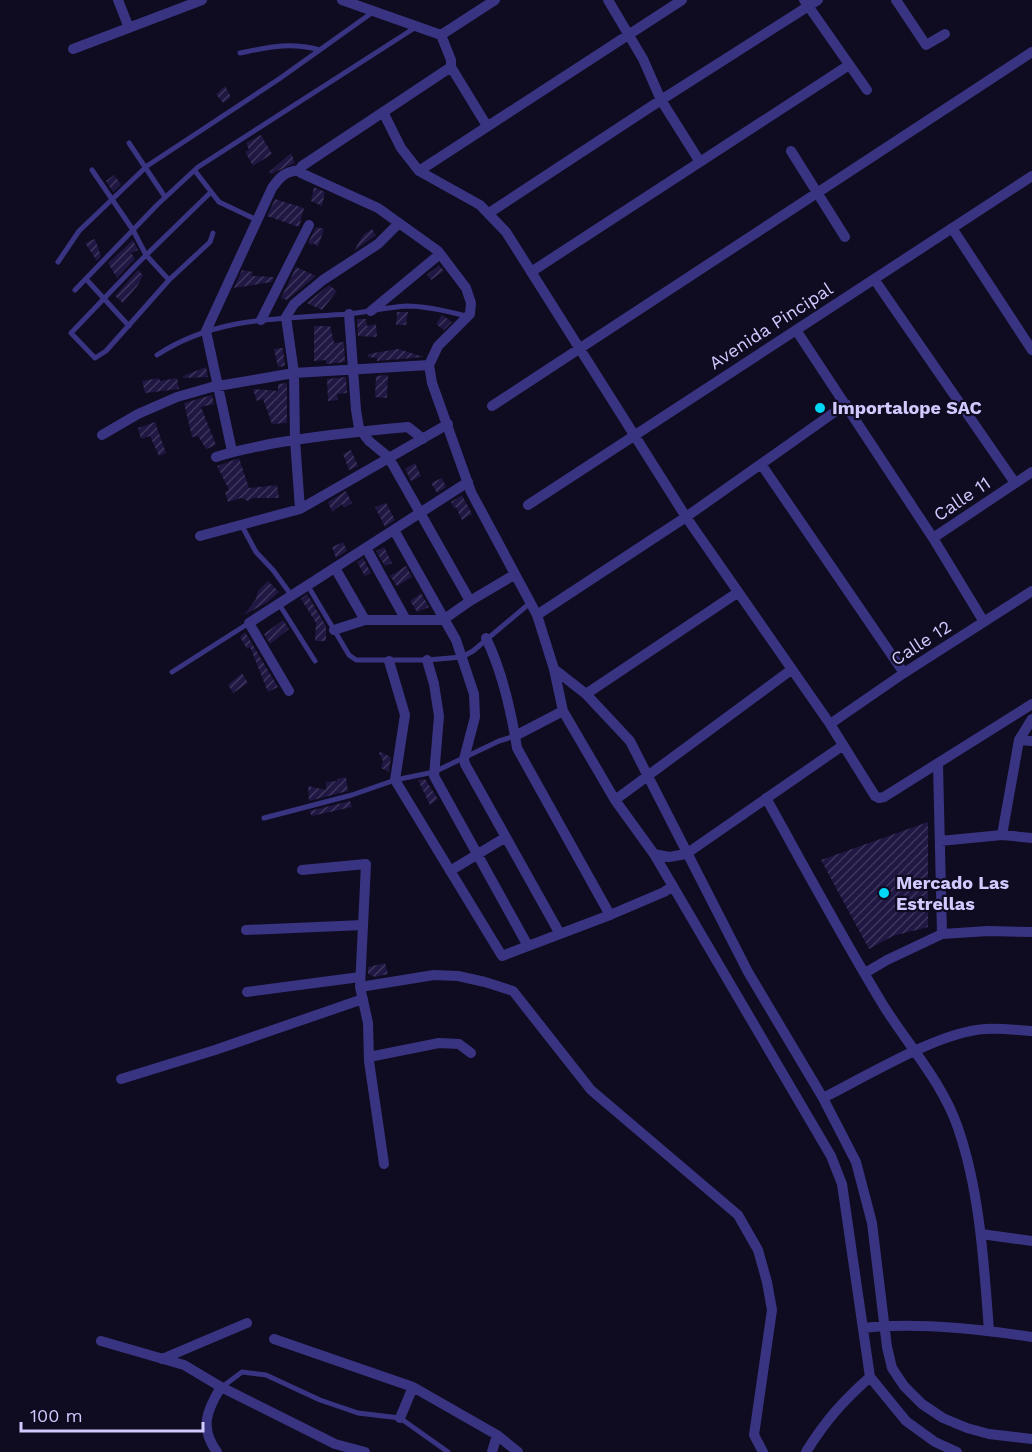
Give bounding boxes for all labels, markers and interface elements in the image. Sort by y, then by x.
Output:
street label: Avenida Pincipal [705,278,837,373]
place label: Importalope SAC [832,397,982,418]
marker: Importalope SAC [813,401,827,415]
street label: Calle 11 [929,472,994,525]
street label: Calle 12 [887,615,955,670]
place label: Mercado Las Estrellas [896,872,1009,914]
marker: Mercado Las Estrellas [877,886,891,900]
scale bar [21,1395,202,1433]
text: 100 m [30,1405,83,1426]

